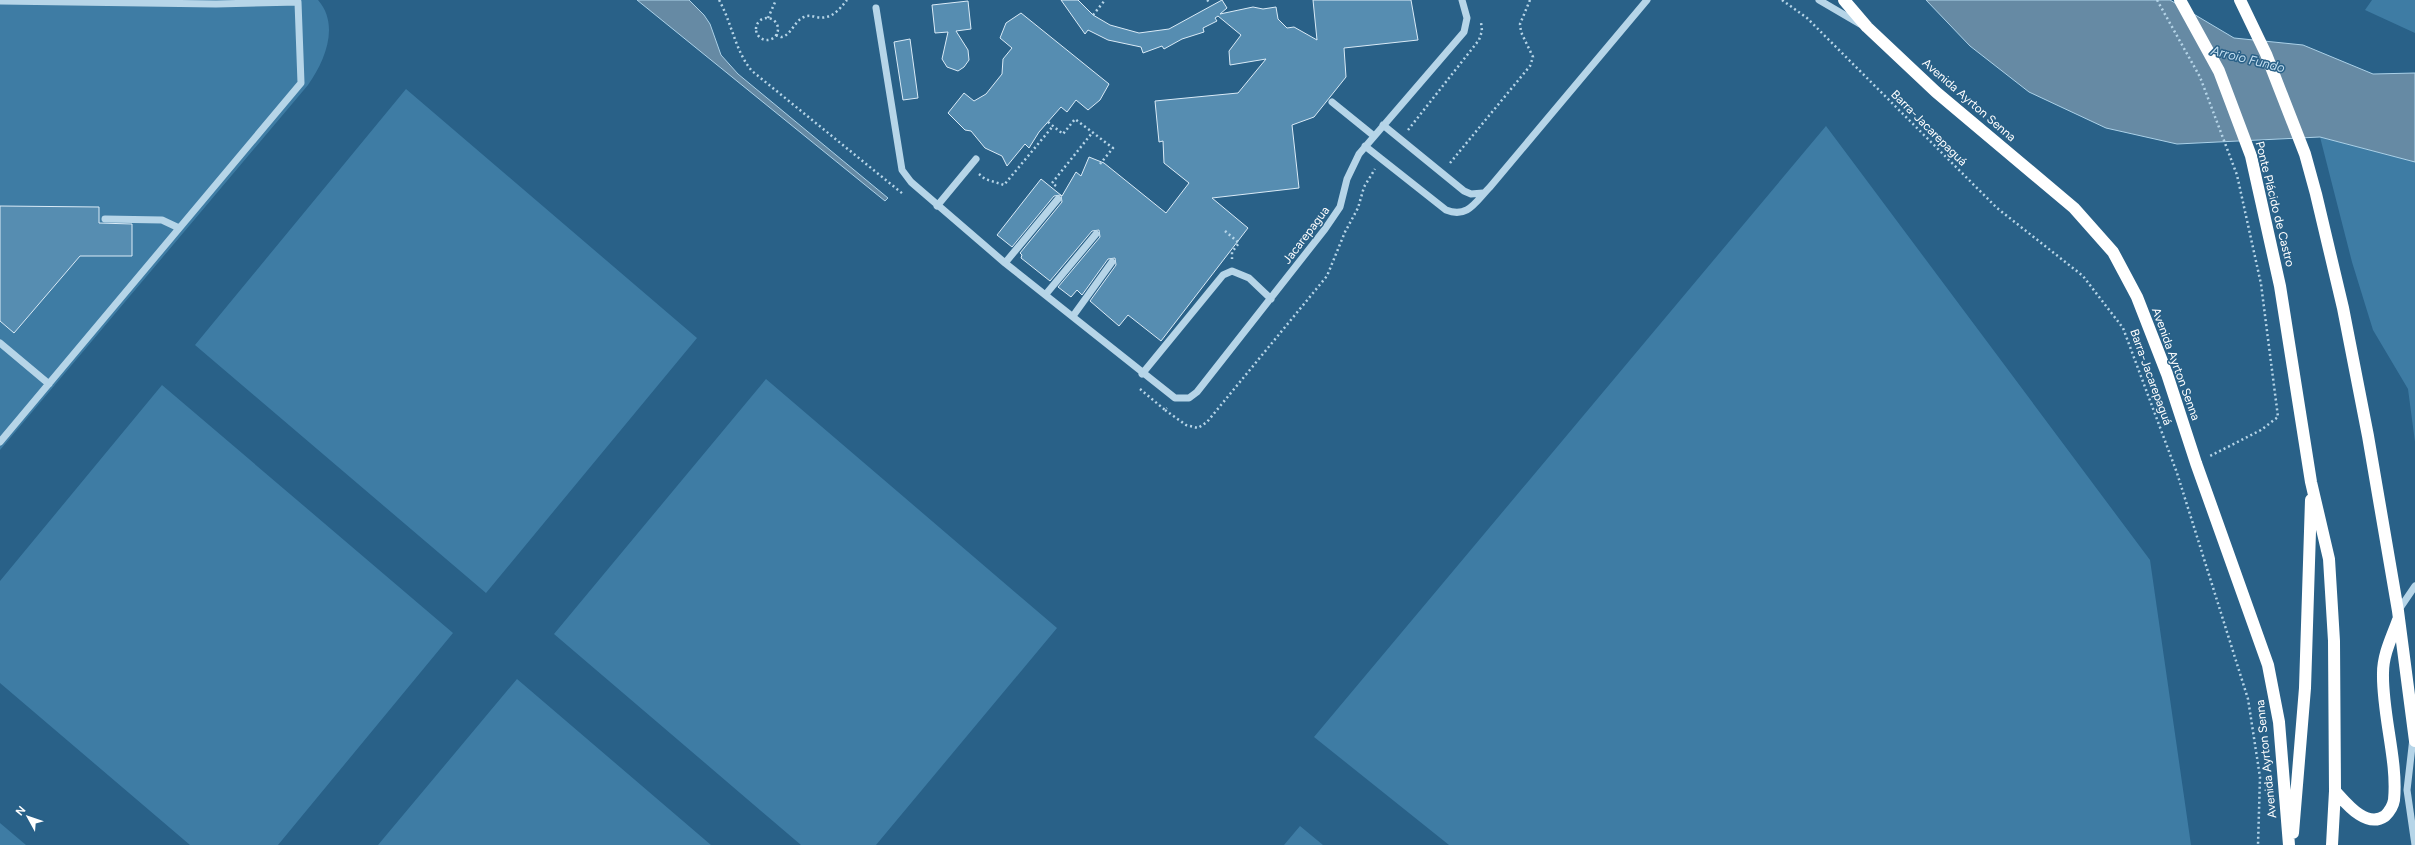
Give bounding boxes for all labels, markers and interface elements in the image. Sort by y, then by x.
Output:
water label: Arroio Fundo [2209,42,2287,76]
street label: Avenida Ayrton Senna [1919,56,2019,144]
street label: Barra-Jacarepaguá [1888,87,1970,169]
street label: Ponte Plácido de Castro [2253,140,2297,268]
street label: Jacarepagua [1280,203,1332,267]
street label: Avenida Ayrton Senna [2149,306,2203,422]
street label: Barra-Jacarepaguá [2127,327,2175,427]
street label: Avenida Ayrton Senna [2253,699,2279,819]
north arrow [8,797,48,837]
text: N [13,803,28,818]

